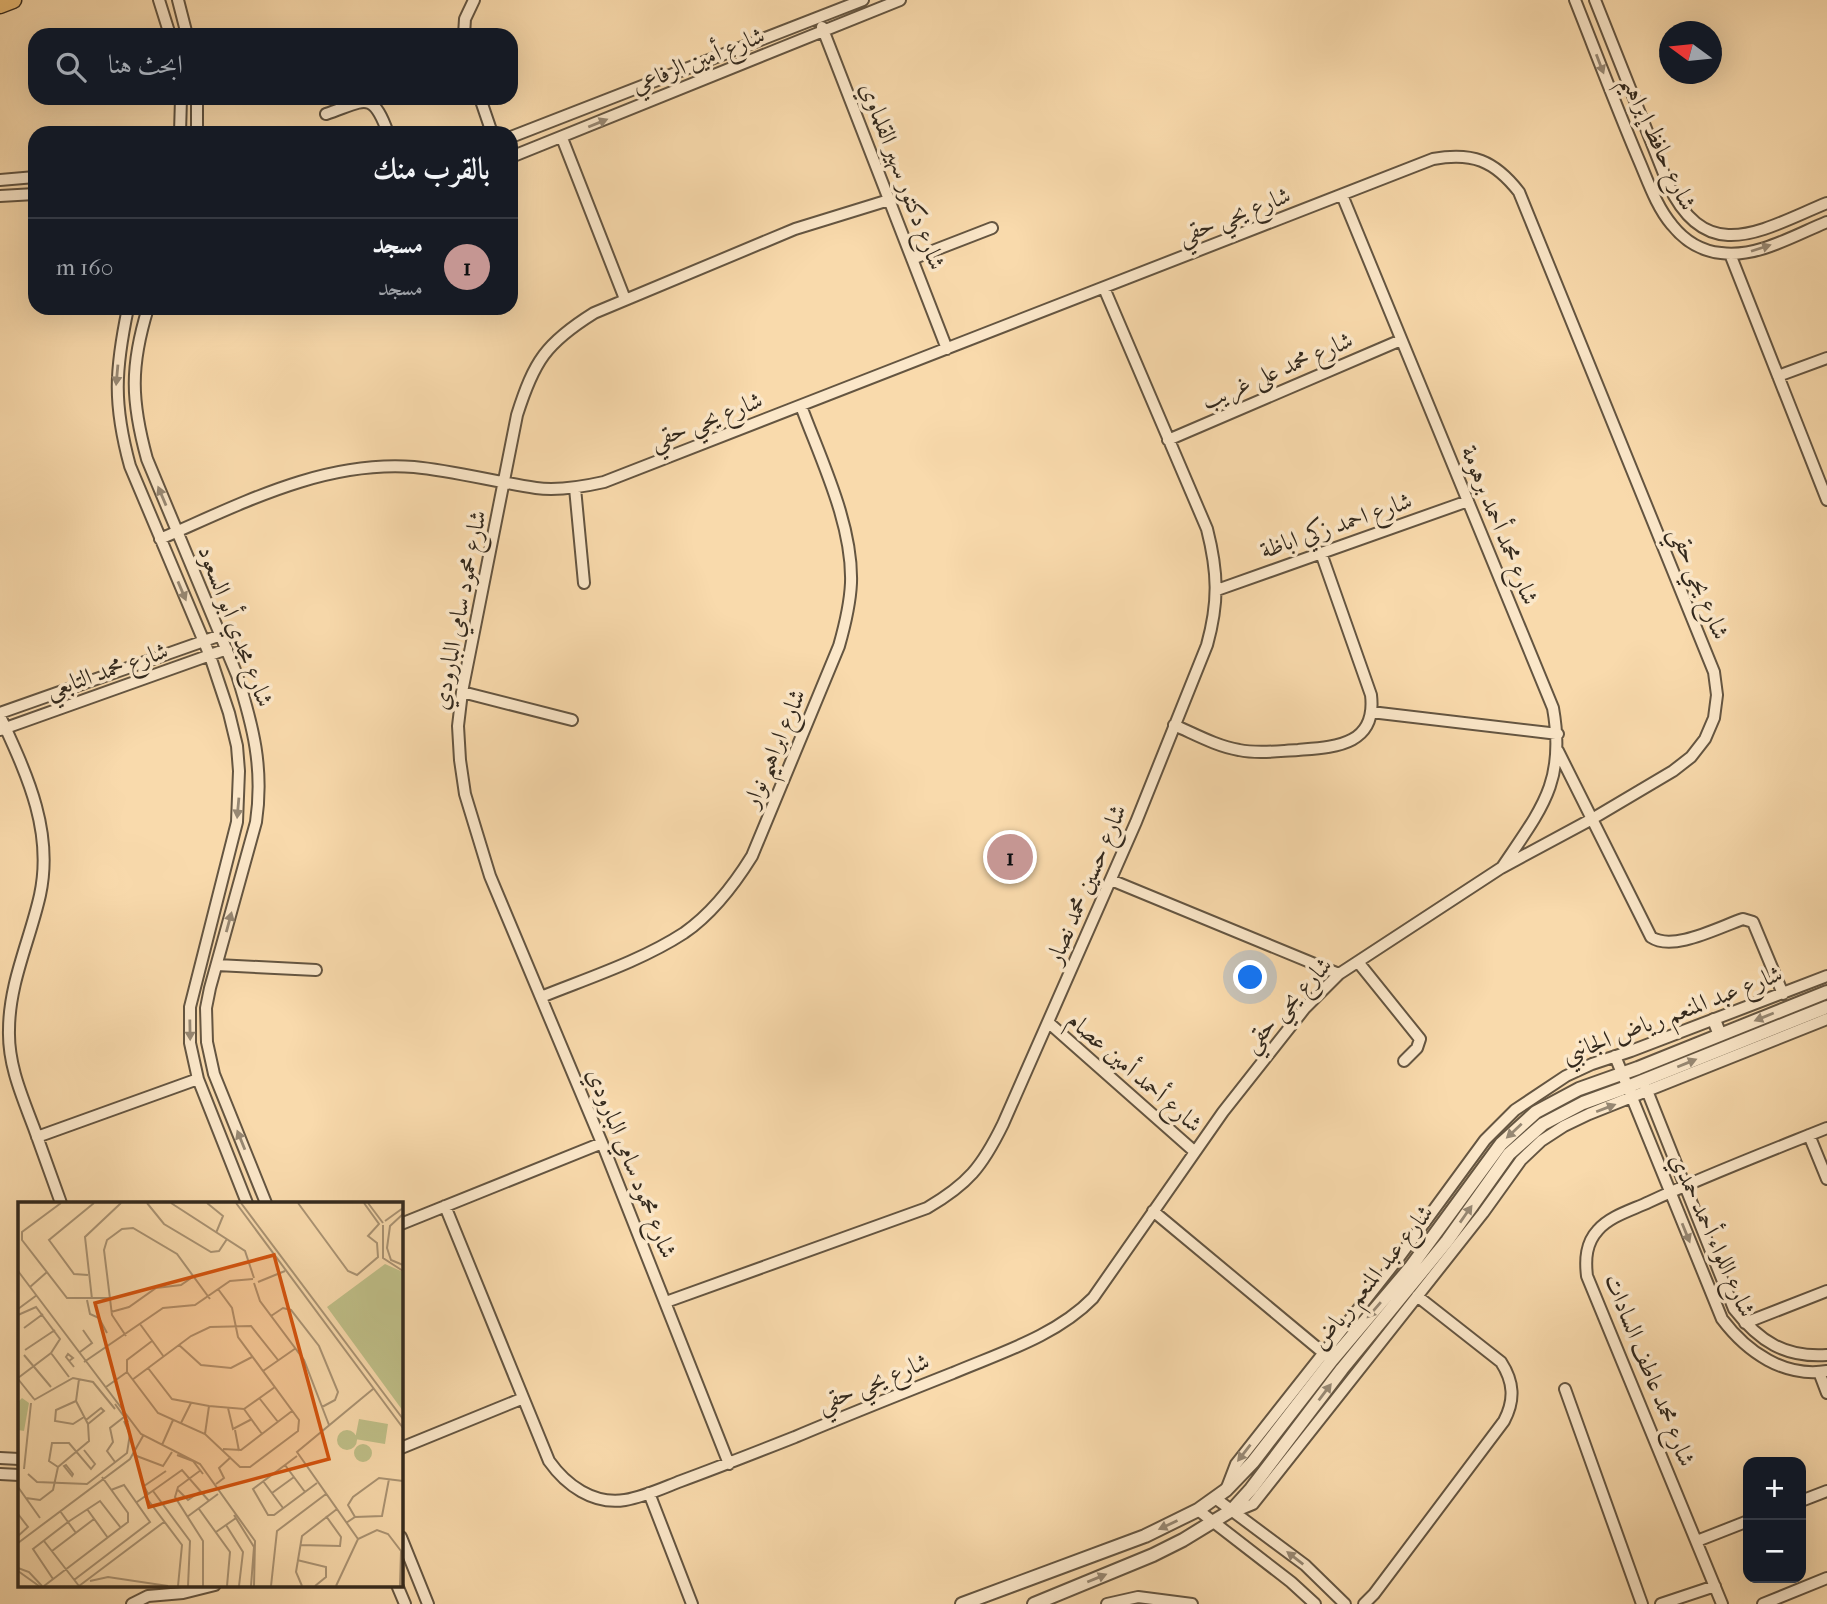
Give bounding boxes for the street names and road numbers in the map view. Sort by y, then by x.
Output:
street label: شارع أمين الرفاعي [626,18,771,105]
street label: شارع حافظ إبراهيم [1607,71,1702,219]
street label: شارع دكتور سهير القلماوي [849,78,952,276]
street label: شارع يحي حقي [1174,181,1298,258]
street label: شارع محمد على غريب [1197,326,1359,420]
street label: شارع يحي حقي [646,386,770,463]
street label: شارع محمد أحمد برهومة [1450,440,1547,611]
street label: شارع احمد زكي اباظة [1256,485,1418,570]
street label: شارع محمود سامي البارودي [426,508,498,713]
street label: شارع يحي حقي [1656,523,1735,647]
street label: شارع مجدي أبو السعود [187,540,282,713]
street label: شارع محمد التابعي [42,636,174,712]
street label: شارع ابراهيم نوار [736,685,821,817]
street label: شارع حسين محمد نصار [1039,800,1138,972]
street label: شارع يحي حقي [1236,951,1344,1063]
street label: شارع عبد المنعم رياض الجانبي [1558,959,1789,1076]
street label: شارع أحمد أمين عصام [1057,1003,1210,1144]
street label: شارع محمود سامي البارودي [576,1064,683,1264]
street label: شارع اللواء أحمد حمدي [1659,1148,1764,1324]
street label: شارع عبد المنعم رياض [1305,1199,1445,1360]
street label: شارع محمد عاطف السادات [1593,1270,1701,1473]
street label: شارع يحي حقي [813,1347,937,1426]

